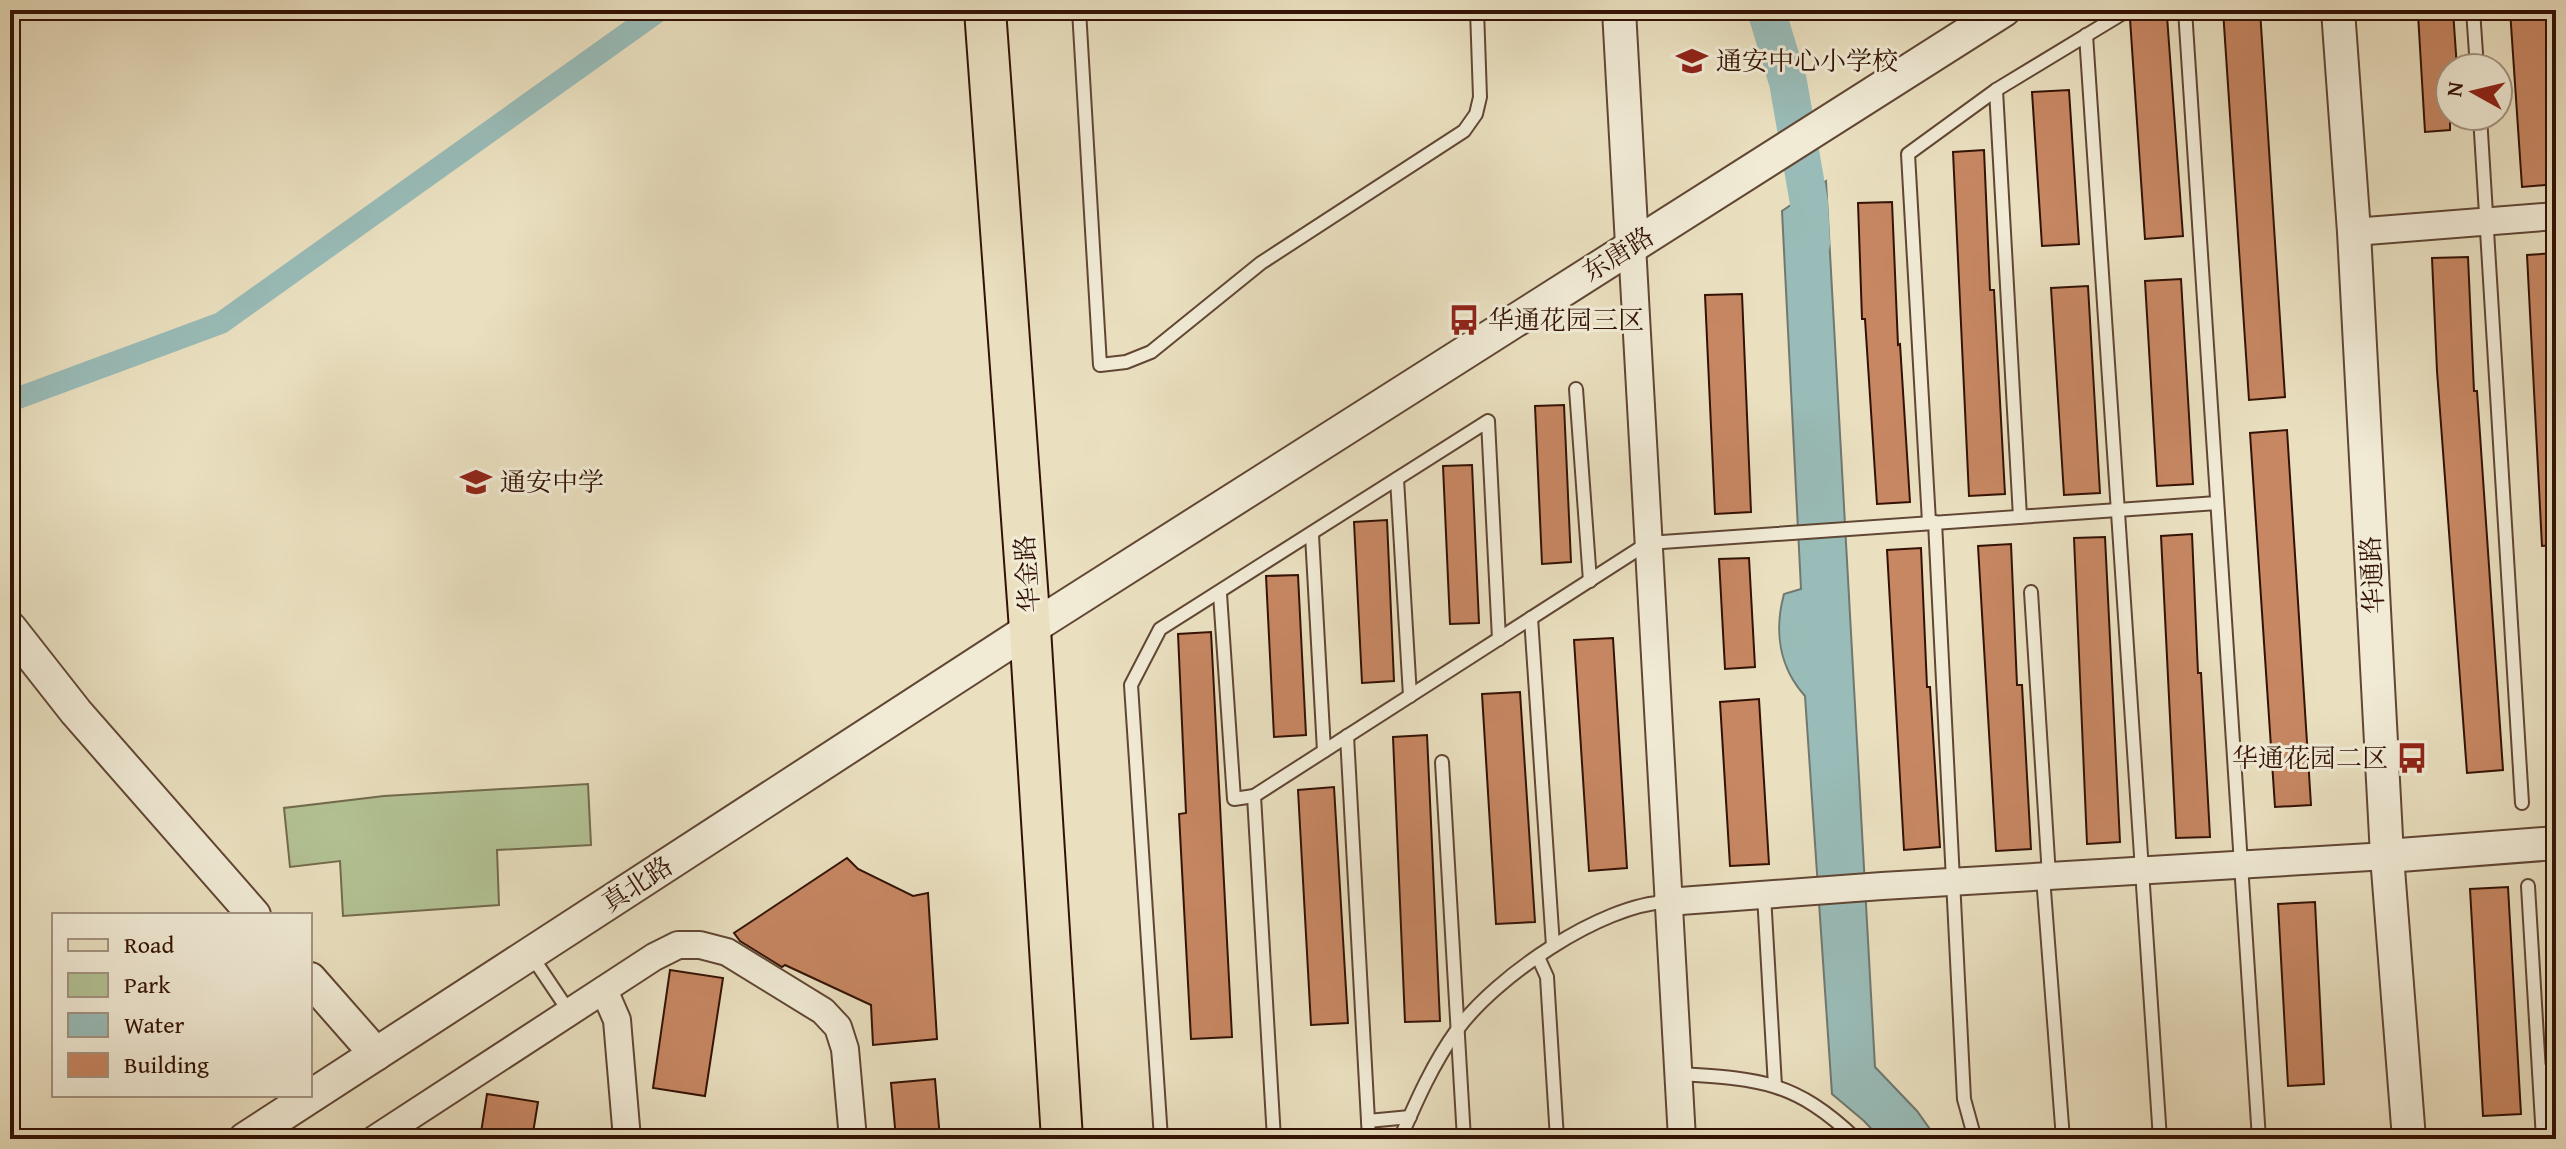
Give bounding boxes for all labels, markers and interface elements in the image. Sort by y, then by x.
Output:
place label: 通安中心小学校 [1716,41,1898,80]
school or university icon: 通安中心小学校 [1675,44,1709,78]
north arrow [2434,52,2514,132]
text: N [2437,79,2471,99]
street label: 东唐路 [1574,216,1661,291]
place label: 华通花园三区 [1488,300,1644,339]
bus stop icon: 华通花园三区 [1447,303,1481,337]
place label: 通安中学 [500,462,604,501]
school or university icon: 通安中学 [459,465,493,499]
street label: 华金路 [1004,534,1049,614]
street label: 华通路 [2350,535,2393,615]
place label: 华通花园二区 [2232,738,2388,777]
bus stop icon: 华通花园二区 [2395,741,2429,775]
street label: 真北路 [593,846,680,921]
legend [52,913,312,1097]
text: Road [124,927,174,962]
text: Park [124,967,171,1002]
text: Water [124,1007,185,1042]
text: Building [124,1047,209,1082]

